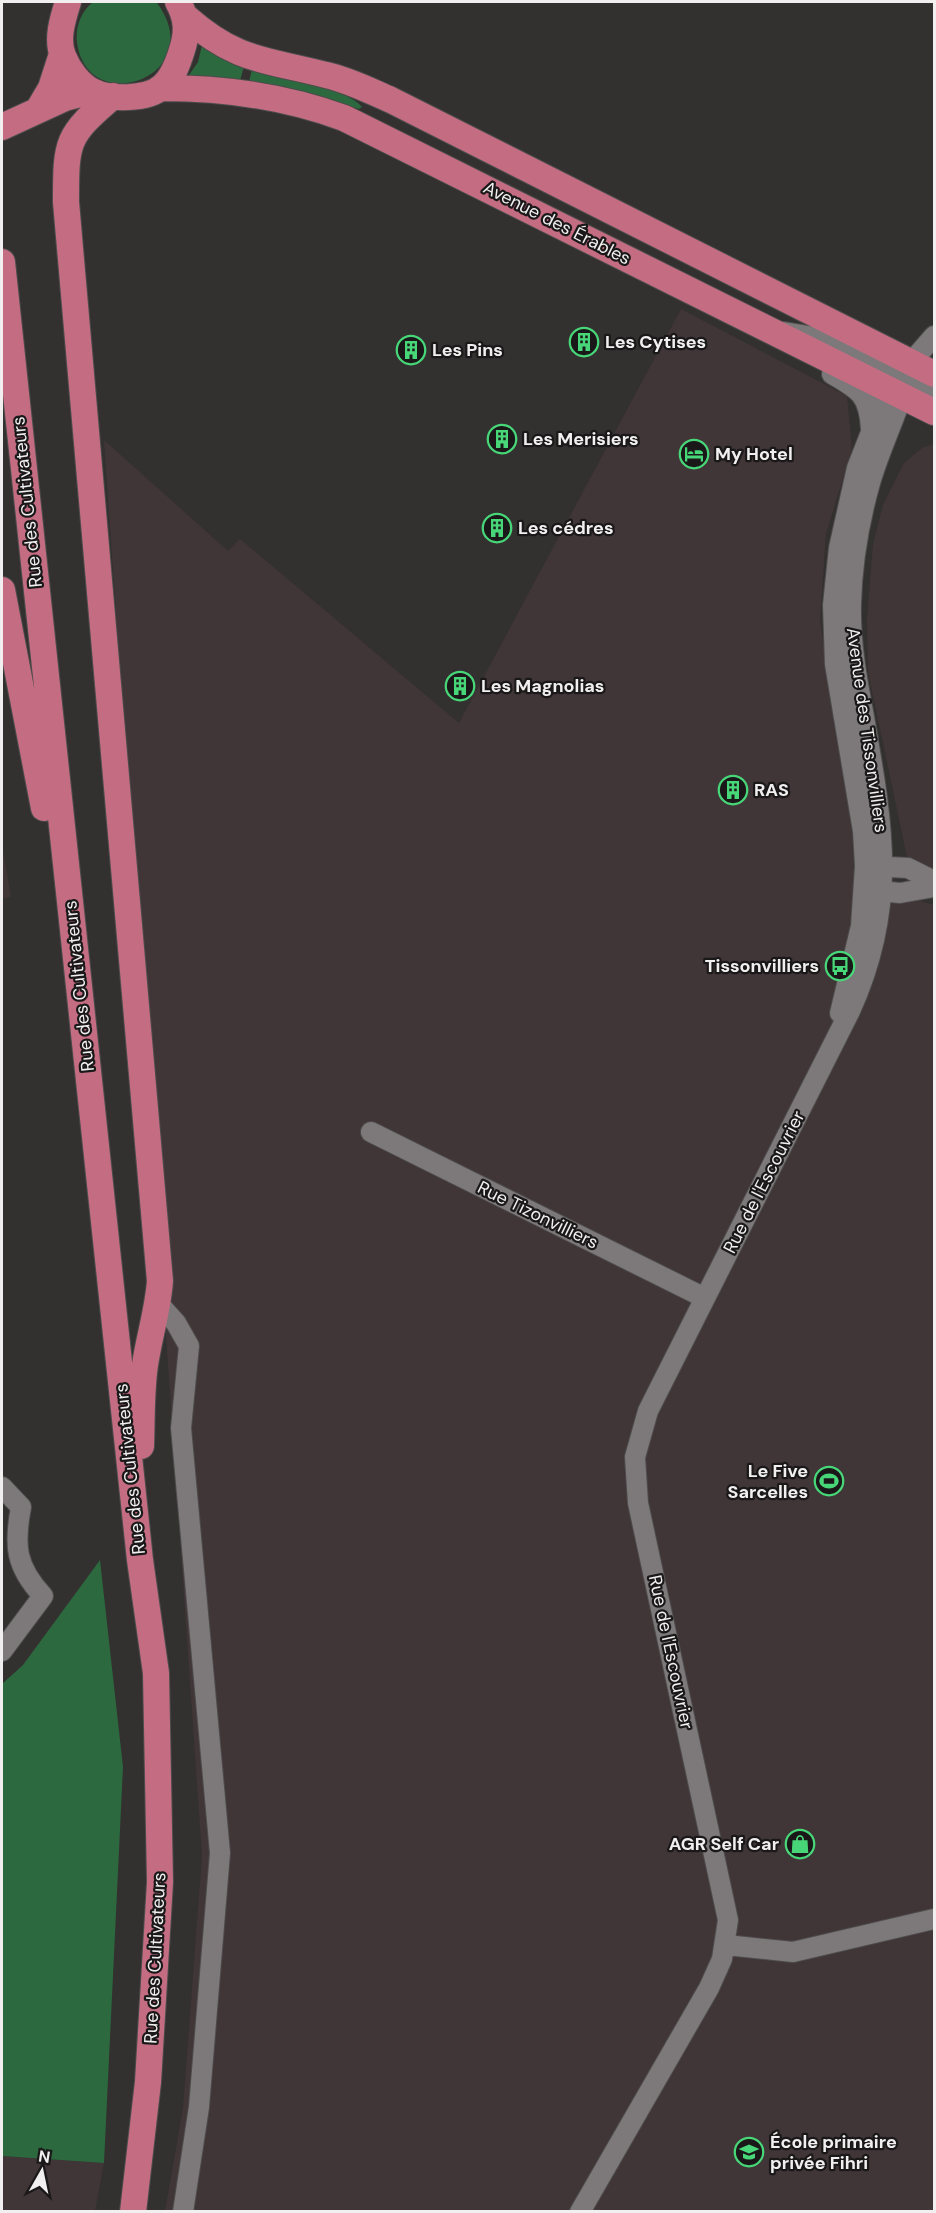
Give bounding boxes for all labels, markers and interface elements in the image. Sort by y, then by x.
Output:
street label: Avenue des Érables [479,175,635,271]
building icon: Les Cytises [568,326,600,358]
place label: Les Cytises [605,330,706,354]
building icon: Les Pins [395,334,427,366]
place label: Les Pins [432,338,503,362]
street label: Rue des Cultivateurs [6,415,48,589]
building icon: Les Merisiers [486,423,518,455]
place label: Les Merisiers [523,427,639,451]
hotel icon: My Hotel [678,438,710,470]
place label: My Hotel [715,442,793,466]
building icon: Les cédres [481,512,513,544]
place label: Les cédres [518,516,613,540]
street label: Avenue des Tissonvilliers [841,626,893,834]
building icon: Les Magnolias [444,670,476,702]
place label: Les Magnolias [481,674,604,698]
building icon: RAS [717,774,749,806]
place label: RAS [754,778,789,802]
street label: Rue des Cultivateurs [58,899,100,1073]
bus stop icon: Tissonvilliers [824,950,856,982]
place label: Tissonvilliers [705,954,819,978]
street label: Rue de l'Escouvrier [718,1106,810,1257]
street label: Rue Tizonvilliers [474,1175,602,1255]
street label: Rue des Cultivateurs [109,1382,151,1556]
place label: Le Five Sarcelles [728,1459,808,1504]
sports icon: Le Five Sarcelles [813,1465,845,1497]
street label: Rue de l'Escouvrier [643,1573,699,1732]
shop icon: AGR Self Car [784,1828,816,1860]
place label: AGR Self Car [669,1832,779,1856]
street label: Rue des Cultivateurs [139,1872,171,2044]
place label: École primaire privée Fihri [770,2130,897,2175]
school or university icon: École primaire privée Fihri [733,2136,765,2168]
north arrow [12,2141,72,2201]
text: N [37,2145,52,2168]

